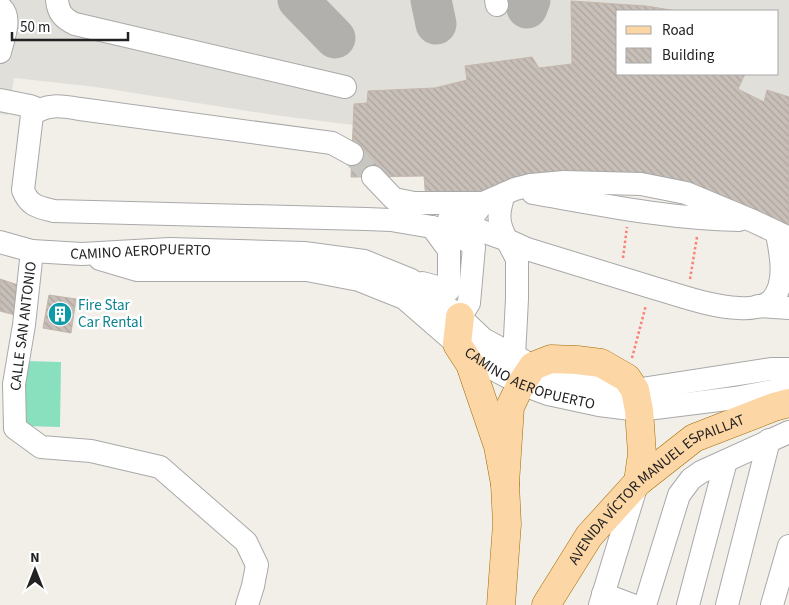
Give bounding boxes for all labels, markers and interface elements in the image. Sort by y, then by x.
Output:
scale bar [12,10,129,42]
legend [616,10,779,75]
text: 50 m [20,17,50,38]
text: Road [662,20,694,41]
text: Building [662,45,715,66]
street label: CAMINO AEROPUERTO [70,239,211,265]
street label: CALLE SAN ANTONIO [5,260,42,392]
place label: Fire Star Car Rental [78,295,143,333]
building icon: Fire Star Car Rental [47,301,73,327]
street label: CAMINO AEROPUERTO [460,342,597,415]
street label: AVENIDA VÍCTOR MANUEL ESPAILLAT [564,409,748,569]
north arrow [10,545,60,595]
text: N [30,548,40,568]

